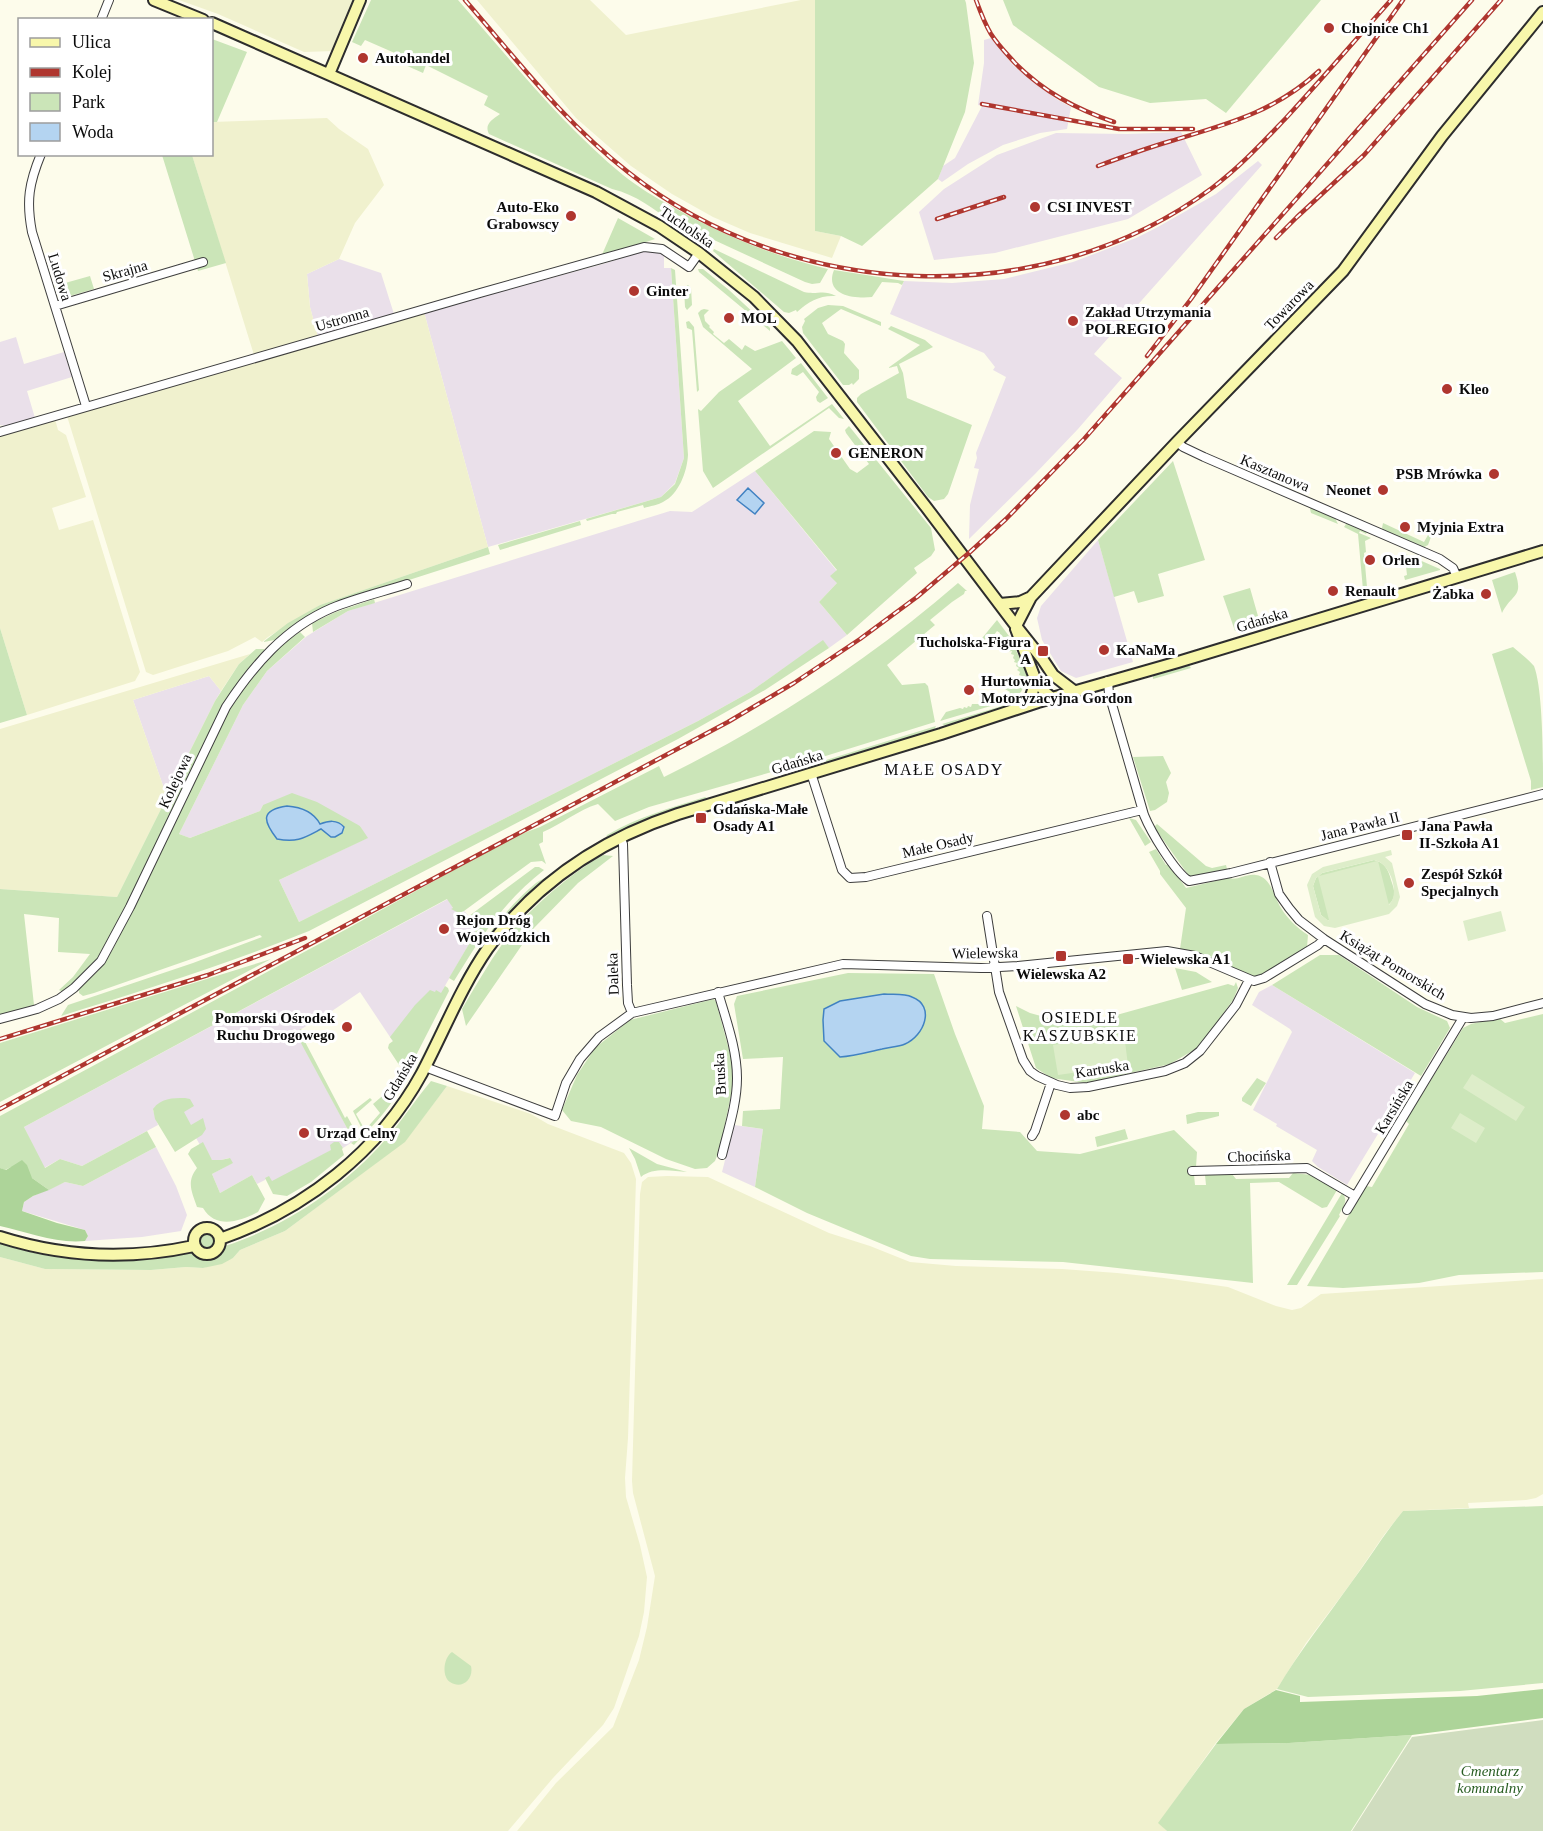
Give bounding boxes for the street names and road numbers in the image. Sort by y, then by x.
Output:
street label: Tucholska [657,203,717,251]
street label: Ludowa [45,251,75,303]
street label: Skrajna [101,257,150,285]
street label: Towarowa [1261,277,1317,333]
street label: Ustronna [313,304,371,334]
street label: Kasztanowa [1238,451,1312,495]
street label: Gdańska [1235,605,1290,635]
street label: Gdańska [770,747,825,777]
street label: Kolejowa [155,751,195,811]
street label: Jana Pawła II [1319,808,1401,844]
street label: Małe Osady [901,829,976,861]
street label: Książąt Pomorskich [1337,927,1449,1003]
street label: Wielewska [952,944,1018,962]
street label: Daleka [604,952,622,996]
street label: Gdańska [380,1050,421,1104]
street label: Bruska [711,1052,729,1096]
street label: Kartuska [1074,1057,1130,1081]
street label: Karsińska [1372,1077,1416,1137]
street label: Chocińska [1227,1147,1291,1165]

